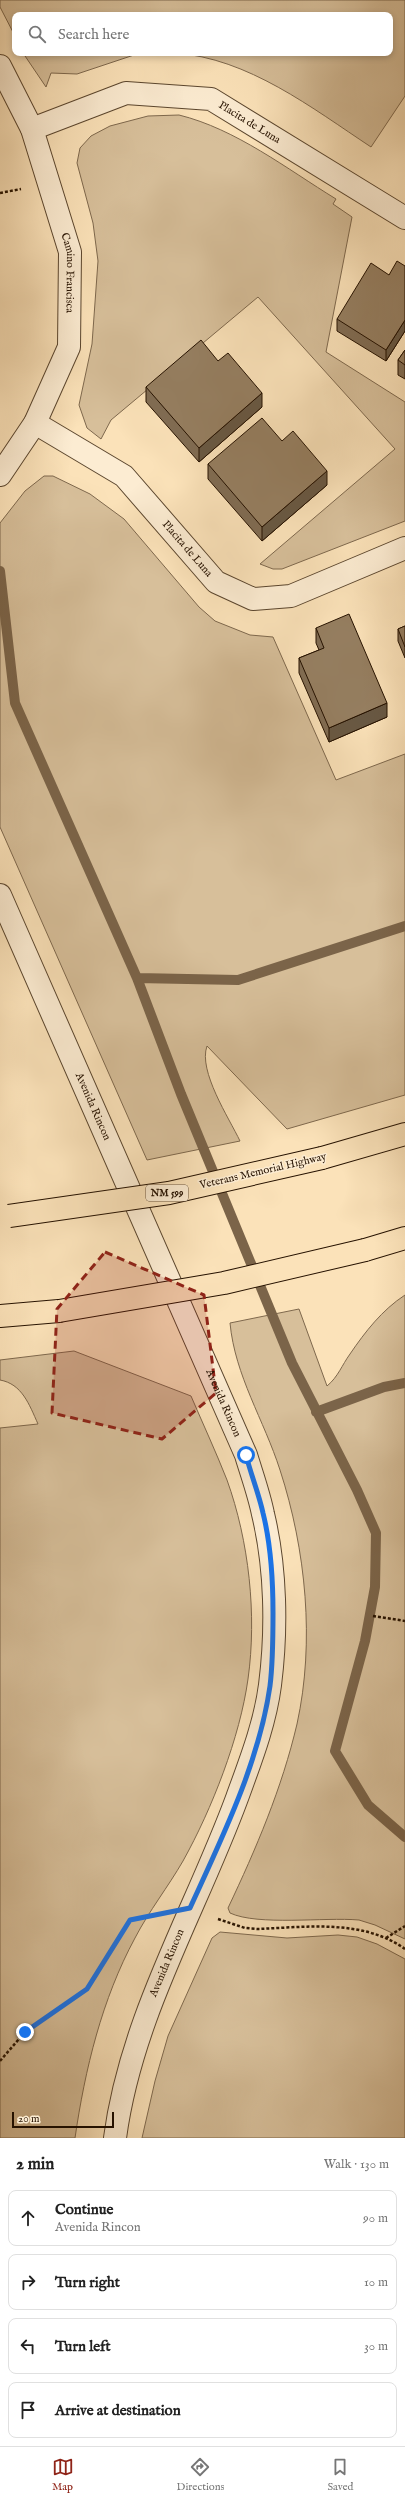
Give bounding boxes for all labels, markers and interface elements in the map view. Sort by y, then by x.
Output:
search box [12,12,393,56]
icon: search [26,23,48,45]
text: Search here [58,25,129,44]
street label: Placita de Luna [216,98,283,147]
street label: Camino Francisca [57,231,77,313]
street label: Placita de Luna [159,518,216,580]
street label: Avenida Rincon [71,1070,114,1143]
street label: Veterans Memorial Highway [197,1149,328,1193]
road number: NM 599 [146,1185,188,1201]
street label: Avenida Rincon [202,1366,244,1439]
route start [237,1446,255,1464]
street label: Avenida Rincon [146,1927,188,2000]
route end [16,2023,34,2041]
scale bar [12,2110,114,2129]
text: 20 m [18,2112,39,2126]
text: 2 min [16,2154,54,2175]
text: Walk · 130 m [324,2156,389,2173]
text: Continue [55,2200,113,2219]
icon: ahead [17,2207,39,2229]
text: 90 m [363,2210,388,2227]
text: Avenida Rincon [55,2219,141,2236]
icon: right [17,2271,39,2293]
text: Turn right [55,2273,120,2292]
text: 10 m [364,2274,388,2291]
icon: left [17,2335,39,2357]
text: Turn left [55,2337,111,2356]
text: 30 m [364,2338,388,2355]
icon: arrive [17,2399,39,2421]
text: Arrive at destination [55,2401,181,2420]
tab: Map [52,2456,74,2494]
tab: Directions [177,2456,224,2494]
tab: Saved [327,2456,353,2494]

